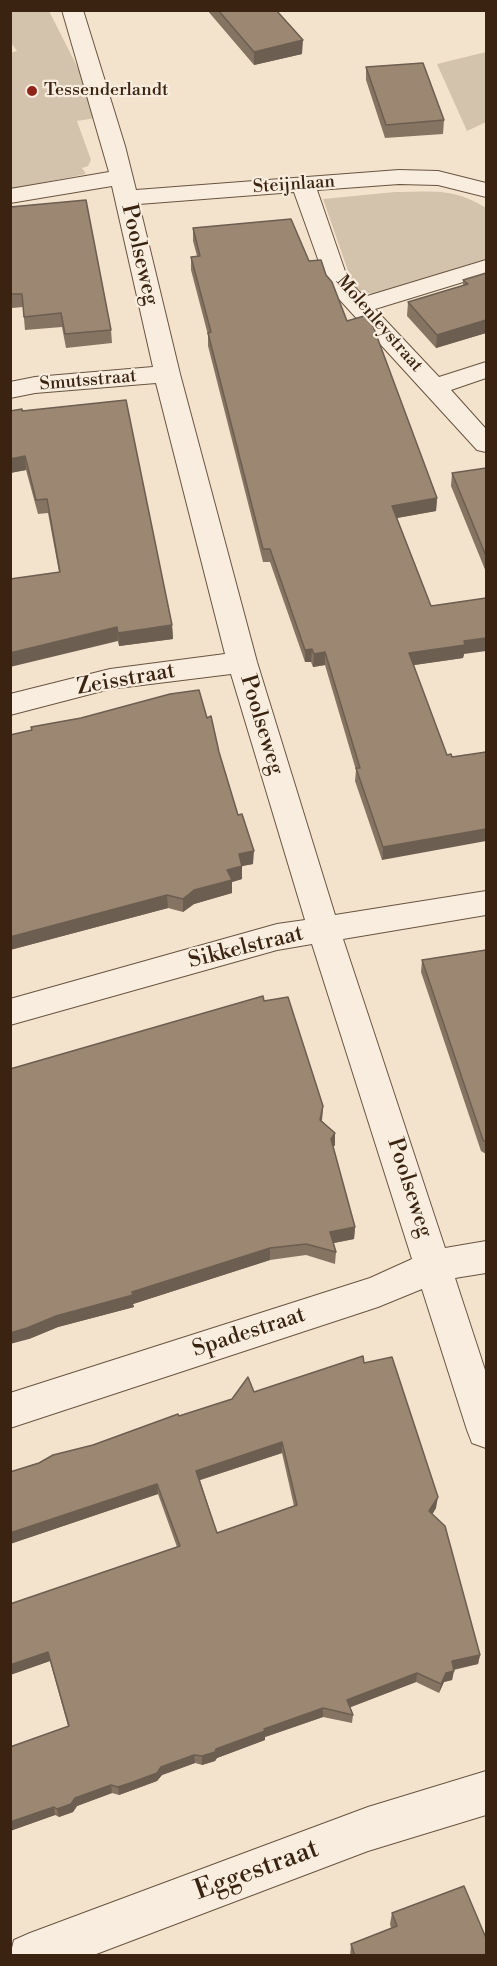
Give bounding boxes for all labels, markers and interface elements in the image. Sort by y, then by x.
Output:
place label: Tessenderlandt [44,80,168,102]
marker: Tessenderlandt [25,84,39,98]
street label: Steijnlaan [252,171,336,199]
street label: Poolseweg [115,202,163,308]
street label: Molenleystraat [331,271,427,377]
street label: Smutsstraat [39,366,137,396]
street label: Zeisstraat [75,658,177,702]
street label: Poolseweg [233,672,289,778]
street label: Sikkelstraat [186,921,306,975]
street label: Poolseweg [381,1135,437,1241]
street label: Spadestraat [189,1302,309,1364]
street label: Eggestraat [190,1834,324,1908]

